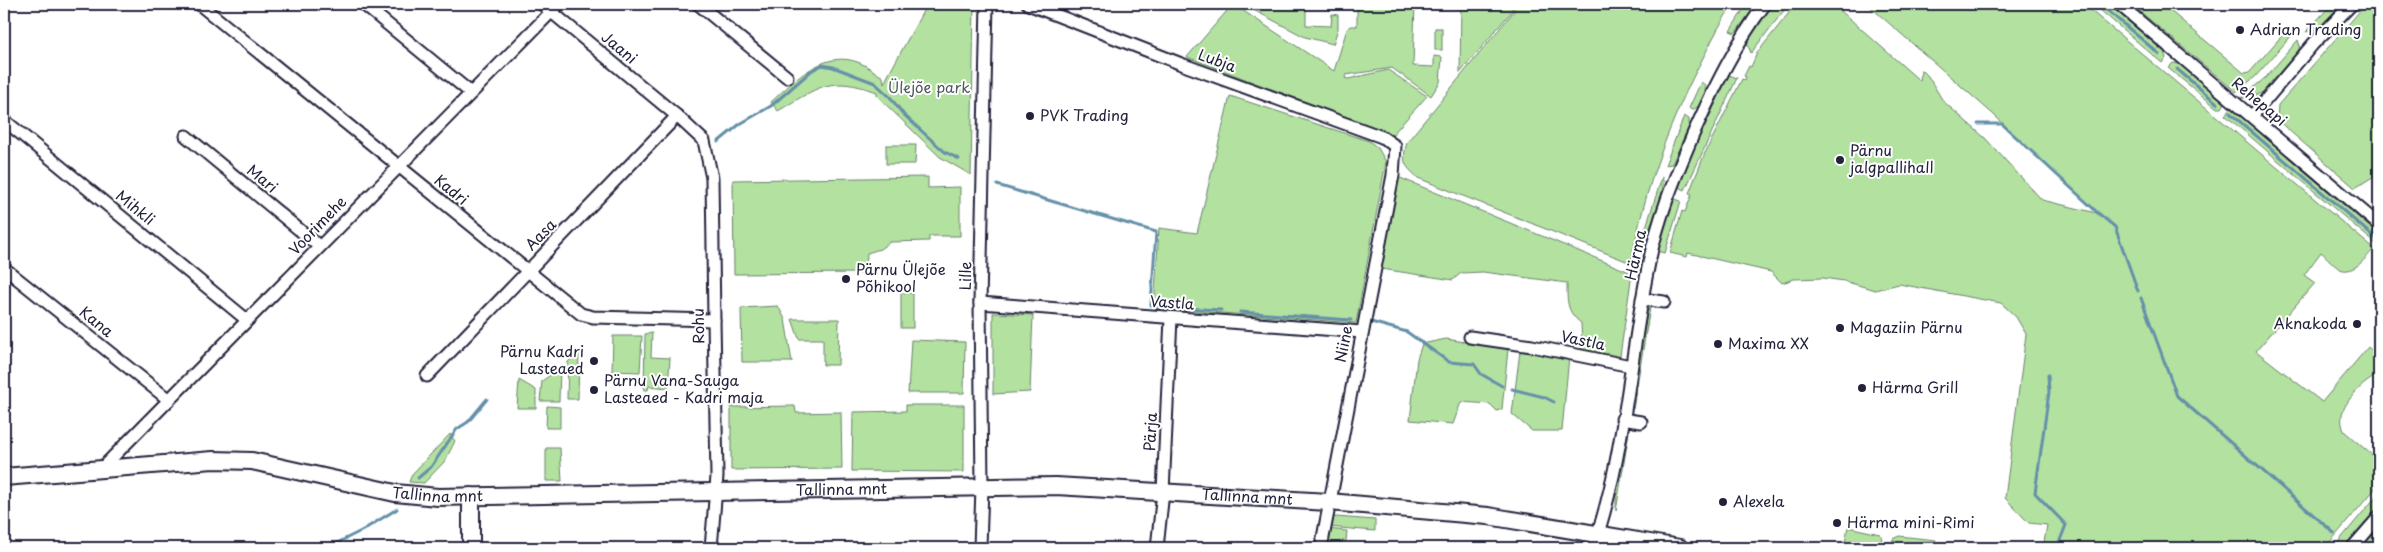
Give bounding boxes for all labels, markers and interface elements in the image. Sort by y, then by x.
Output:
place label: Adrian Trading [2250,17,2361,40]
marker: Adrian Trading [2234,24,2246,36]
street label: Jaani [597,25,643,69]
street label: Lubja [1195,42,1240,77]
street label: Rehepapi [2227,71,2293,131]
park label: Ülejõe park [888,75,970,98]
place label: PVK Trading [1040,103,1129,126]
marker: PVK Trading [1024,110,1036,122]
place label: Pärnu jalgpallihall [1848,138,1934,178]
marker: Pärnu jalgpallihall [1834,154,1846,166]
street label: Mari [243,158,283,198]
street label: Kadri [430,168,474,210]
street label: Mihkli [111,184,161,230]
street label: Voorimehe [283,190,351,260]
street label: Aasa [519,212,561,255]
street label: Härma [1618,227,1651,282]
place label: Pärnu Ülejõe Põhikool [856,257,946,297]
street label: Lille [953,261,976,291]
marker: Pärnu Ülejõe Põhikool [840,273,852,285]
street label: Vastla [1149,288,1196,315]
street label: Kana [75,300,119,342]
street label: Rohu [686,308,709,344]
place label: Aknakoda [2274,311,2348,334]
place label: Magaziin Pärnu [1850,315,1962,338]
marker: Aknakoda [2351,318,2363,330]
marker: Magaziin Pärnu [1834,322,1846,334]
street label: Niine [1328,323,1357,364]
street label: Vastla [1559,324,1608,356]
place label: Maxima XX [1728,331,1809,354]
marker: Maxima XX [1712,338,1724,350]
place label: Pärnu Kadri Lasteaed [500,339,584,379]
marker: Pärnu Kadri Lasteaed [588,355,600,367]
place label: Pärnu Vana-Sauga Lasteaed - Kadri maja [604,368,764,408]
place label: Härma Grill [1872,375,1958,398]
marker: Härma Grill [1856,382,1868,394]
marker: Pärnu Vana-Sauga Lasteaed - Kadri maja [588,384,600,396]
street label: Pärja [1137,411,1162,452]
street label: Tallinna mnt [796,476,887,501]
street label: Tallinna mnt [391,480,483,507]
street label: Tallinna mnt [1201,482,1293,510]
place label: Alexela [1733,489,1785,512]
marker: Alexela [1717,496,1729,508]
place label: Härma mini-Rimi [1847,510,1975,533]
marker: Härma mini-Rimi [1831,517,1843,529]

